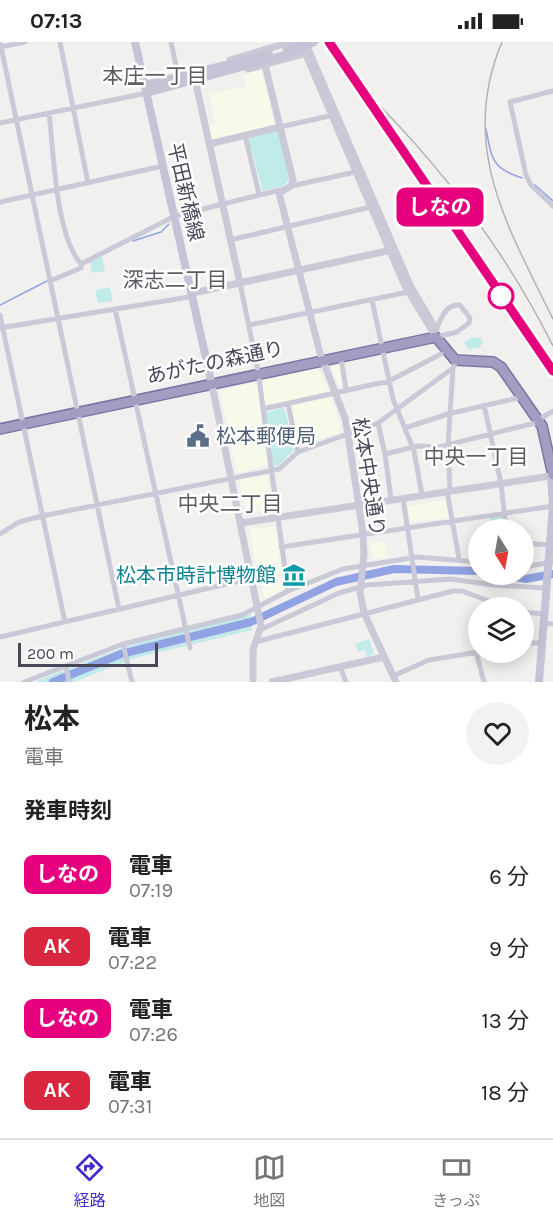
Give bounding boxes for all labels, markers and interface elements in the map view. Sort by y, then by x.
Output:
text: 07:13 [30,8,82,34]
district label: 本庄一丁目 [103,64,208,88]
street label: 平田新橋線 [163,141,208,243]
line badge: しなの [406,188,474,226]
text: しなの [409,195,472,219]
district label: 深志二丁目 [123,268,228,292]
unlabelled marker [488,283,514,309]
street label: あがたの森通り [144,337,286,388]
street label: 松本中央通り [348,416,389,538]
public building icon: 松本郵便局 [185,423,211,449]
place label: 松本郵便局 [216,425,316,448]
district label: 中央一丁目 [424,445,529,469]
district label: 中央二丁目 [178,492,283,516]
north arrow [468,519,534,585]
map controls [468,519,534,663]
museum icon: 松本市時計博物館 [281,562,307,588]
place label: 松本市時計博物館 [116,564,276,587]
button: layers [468,597,534,663]
scale bar [18,640,158,668]
text: 200 m [27,644,74,663]
text: 松本 [24,702,80,735]
button: heart [466,702,529,765]
text: 電車 [24,746,64,769]
text: 発車時刻 [24,798,112,824]
text: 電車 [129,853,173,879]
text: しなの [36,862,99,886]
text: 6 分 [489,864,529,890]
text: 07:19 [129,879,173,902]
text: 電車 [108,925,152,951]
text: AK [44,934,70,958]
text: 9 分 [489,936,529,962]
text: 07:22 [108,951,157,974]
text: 電車 [129,997,173,1023]
text: しなの [36,1006,99,1030]
text: 13 分 [482,1008,529,1034]
text: 07:26 [129,1023,178,1046]
text: 電車 [108,1069,152,1095]
text: AK [44,1078,70,1102]
text: 18 分 [481,1080,529,1106]
text: 07:31 [108,1095,152,1118]
tab: 経路 [73,1151,106,1211]
tab: 地図 [253,1151,286,1211]
tab: きっぷ [432,1151,480,1211]

